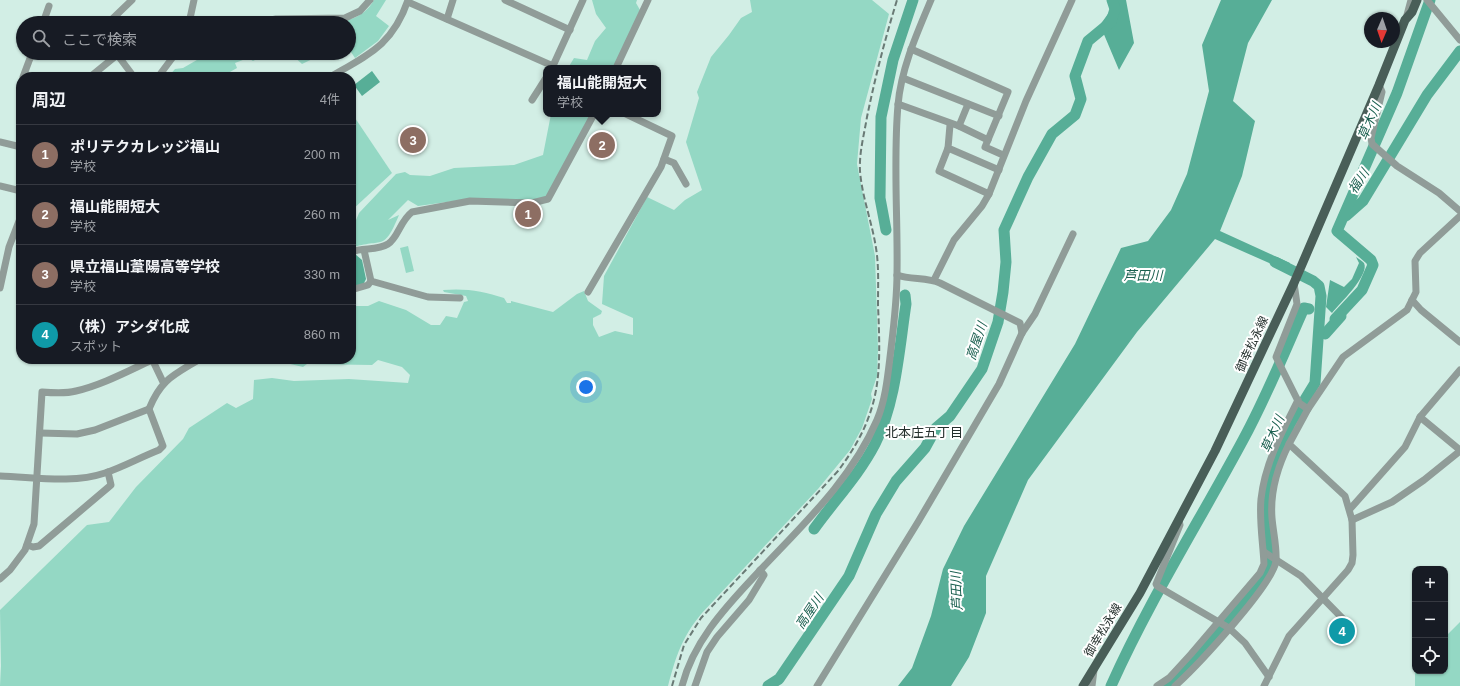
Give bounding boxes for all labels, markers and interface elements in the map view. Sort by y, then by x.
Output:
north arrow [1364,12,1400,48]
search box [16,16,356,60]
icon: search [30,27,52,49]
text: ここで検索 [62,31,137,48]
popup [543,65,661,117]
text: 福山能開短大 [557,74,647,91]
text: 周辺 [32,91,66,110]
text: 4件 [320,92,340,107]
text: 学校 [557,95,583,110]
water label: 草木川 [1355,98,1385,142]
pin: 3 [400,125,426,155]
pin: 2 [589,130,615,160]
text: ポリテクカレッジ福山 [70,138,220,155]
text: 1 [41,147,49,162]
text: 200 m [304,147,340,162]
text: 学校 [70,159,96,174]
water label: 福川 [1345,165,1373,196]
text: 福山能開短大 [70,198,160,215]
pin: 1 [515,199,541,229]
text: 2 [41,207,49,222]
text: 260 m [304,207,340,222]
text: 学校 [70,219,96,234]
text: 県立福山葦陽高等学校 [70,258,220,275]
text: 3 [41,267,49,282]
text: 330 m [304,267,340,282]
water label: 芦田川 [1123,268,1164,283]
text: 学校 [70,279,96,294]
street label: 御幸松永線 [1233,314,1271,374]
text: （株）アシダ化成 [70,318,189,335]
water label: 高屋川 [963,318,991,362]
text: 4 [41,327,49,342]
text: 860 m [304,327,340,342]
text: スポット [70,339,122,354]
your location [576,377,596,397]
water label: 草木川 [1258,412,1288,455]
district label: 北本庄五丁目 [885,425,963,440]
map controls [1412,566,1448,674]
button: + [1412,566,1448,602]
water label: 芦田川 [948,569,965,611]
water label: 高屋川 [792,589,828,632]
street label: 御幸松永線 [1082,601,1124,659]
button: − [1412,602,1448,638]
pin: 4 [1329,616,1355,646]
button: locate [1412,638,1448,674]

